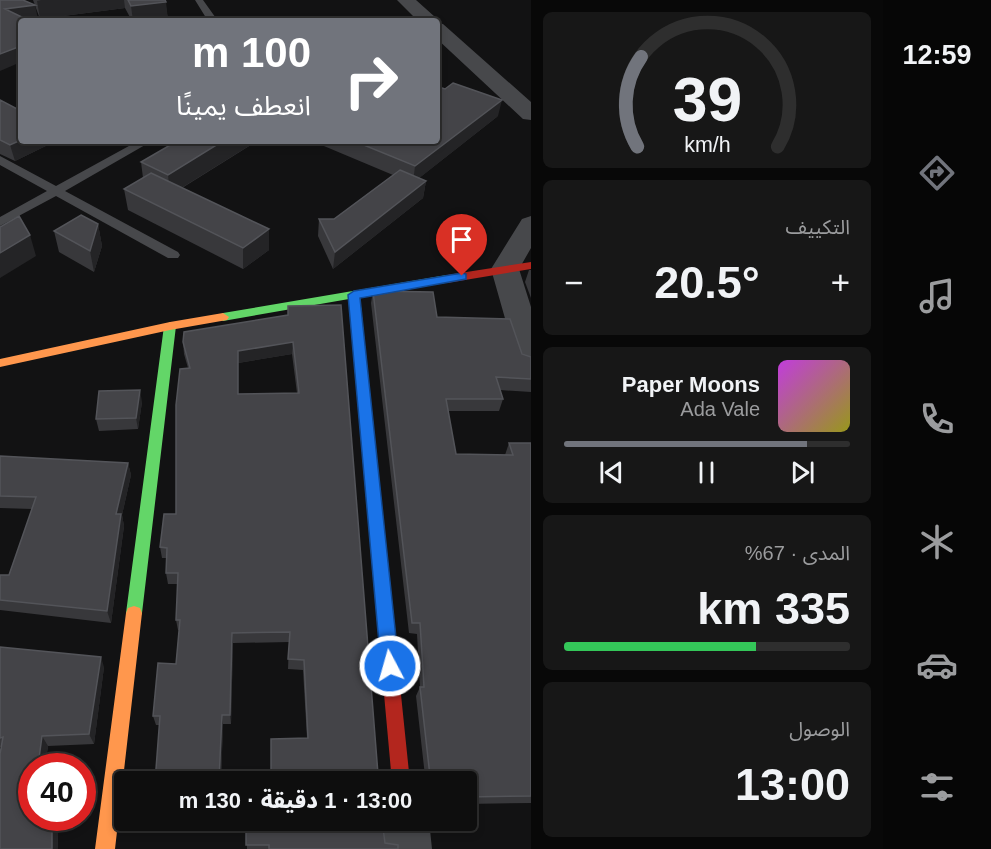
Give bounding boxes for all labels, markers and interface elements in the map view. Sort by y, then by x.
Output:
text: 100 m [192,29,311,76]
text: 12:59 [902,40,972,70]
icon: right [332,42,410,120]
text: 39 [672,65,742,134]
text: انعطف يمينًا [176,91,311,121]
text: km/h [684,133,730,157]
icon: directions [916,152,958,194]
pin [436,214,487,276]
text: التكييف [786,216,850,238]
icon: arrive [445,223,478,256]
text: 20.5° [654,257,760,308]
text: − [564,264,583,301]
text: + [831,264,850,301]
icon: music [916,275,958,317]
text: Paper Moons [622,372,760,397]
text: Ada Vale [680,398,760,420]
icon: phone [916,398,958,440]
icon: previous [595,456,628,489]
icon: pause [690,456,723,489]
icon: next [786,456,819,489]
icon: climate [916,521,958,563]
text: المدى · 67% [745,542,850,564]
text: 335 km [697,583,850,634]
position arrow [358,634,422,698]
icon: car [916,644,958,686]
text: الوصول [789,718,850,740]
speed limit sign: 40 [18,753,96,831]
text: 13:00 [735,759,850,810]
icon: filters [916,766,958,808]
text: 13:00 · 1 دقيقة · 130 m [179,788,412,813]

